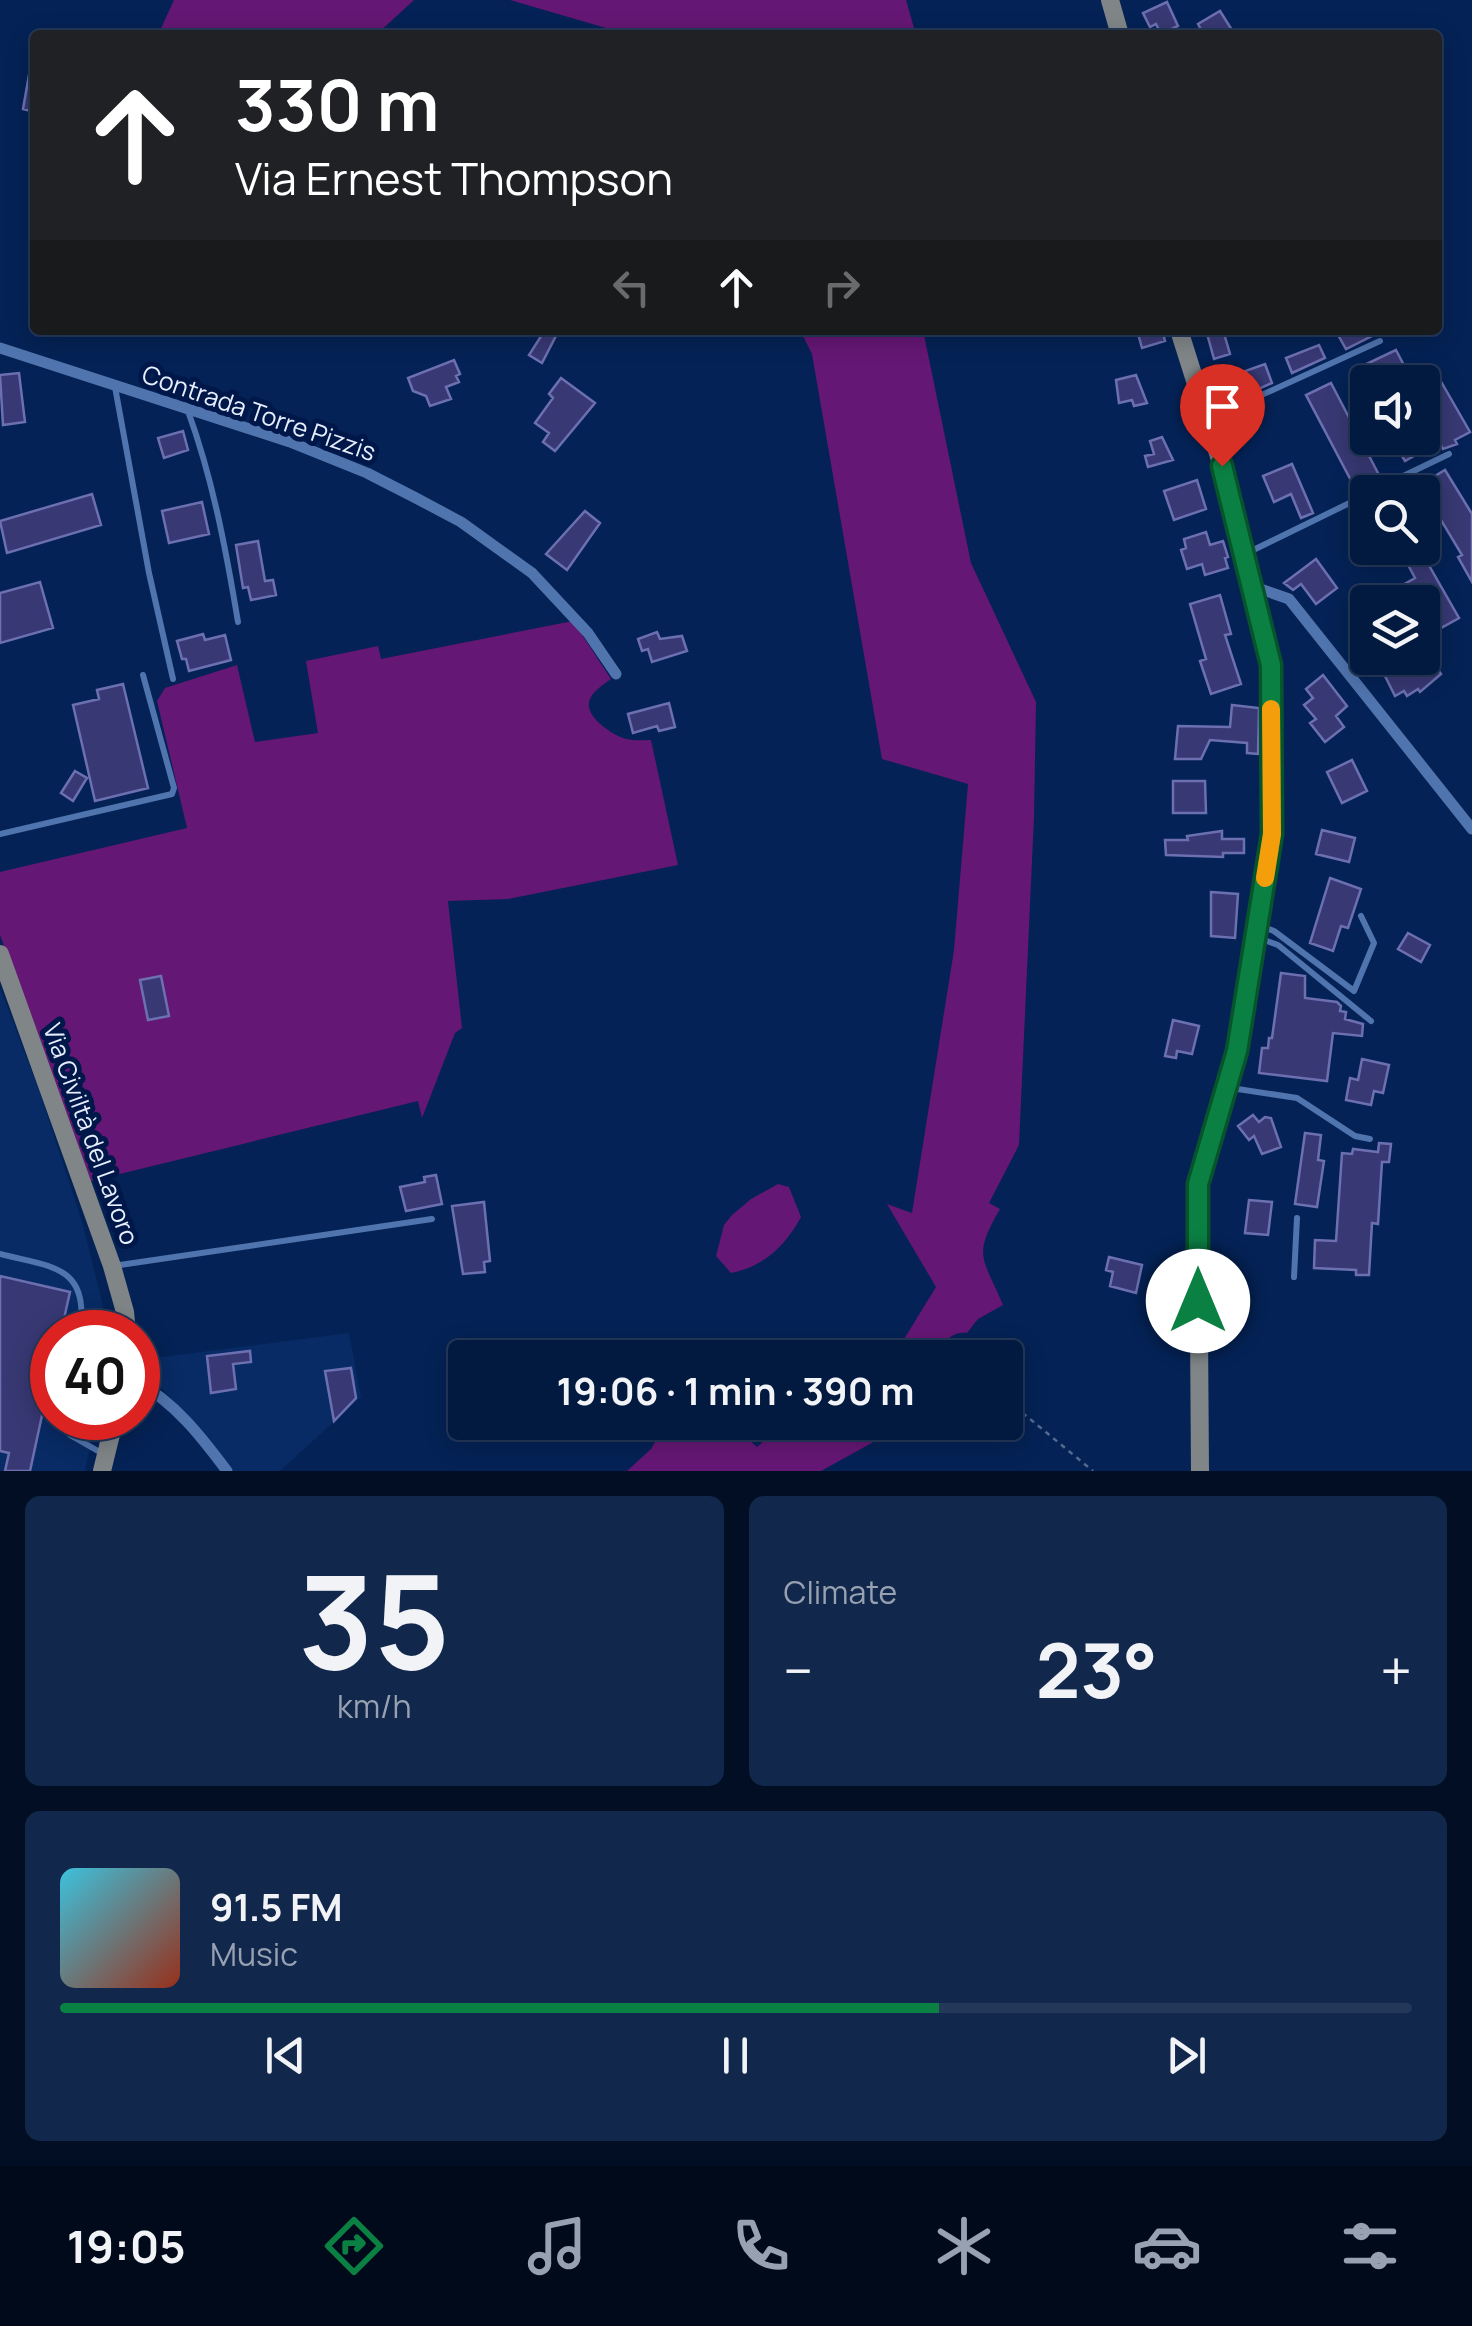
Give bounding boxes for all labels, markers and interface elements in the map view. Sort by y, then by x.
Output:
text: 330 m [235,56,439,152]
icon: ahead [70,70,200,200]
text: Via Ernest Thompson [235,147,673,209]
icon: left [604,260,659,315]
icon: ahead [709,260,764,315]
icon: right [814,260,869,315]
street label: Contrada Torre Pizzis [138,356,381,469]
pin [1180,364,1265,467]
map controls [1350,365,1440,675]
button: sound [1350,365,1440,455]
icon: arrive [1195,379,1250,434]
button: search [1350,475,1440,565]
button: layers [1350,585,1440,675]
street label: Via Civiltà del Lavoro [35,1018,148,1249]
position arrow [1146,1249,1250,1353]
speed limit sign: 40 [30,1310,160,1440]
text: 19:06 · 1 min · 390 m [557,1364,914,1416]
text: 35 [298,1530,450,1708]
text: Climate [784,1570,897,1614]
text: 23° [1036,1618,1158,1721]
text: − [784,1632,813,1708]
text: + [1380,1632,1412,1708]
text: km/h [337,1684,411,1728]
text: 91.5 FM [210,1880,343,1932]
text: Music [210,1932,298,1976]
icon: previous [258,2028,313,2083]
icon: pause [708,2028,763,2083]
icon: next [1159,2028,1214,2083]
icon: directions [319,2211,389,2281]
icon: music [522,2211,592,2281]
icon: phone [726,2211,796,2281]
icon: climate [929,2211,999,2281]
icon: car [1132,2211,1202,2281]
icon: filters [1335,2211,1405,2281]
text: 19:05 [67,2215,186,2277]

